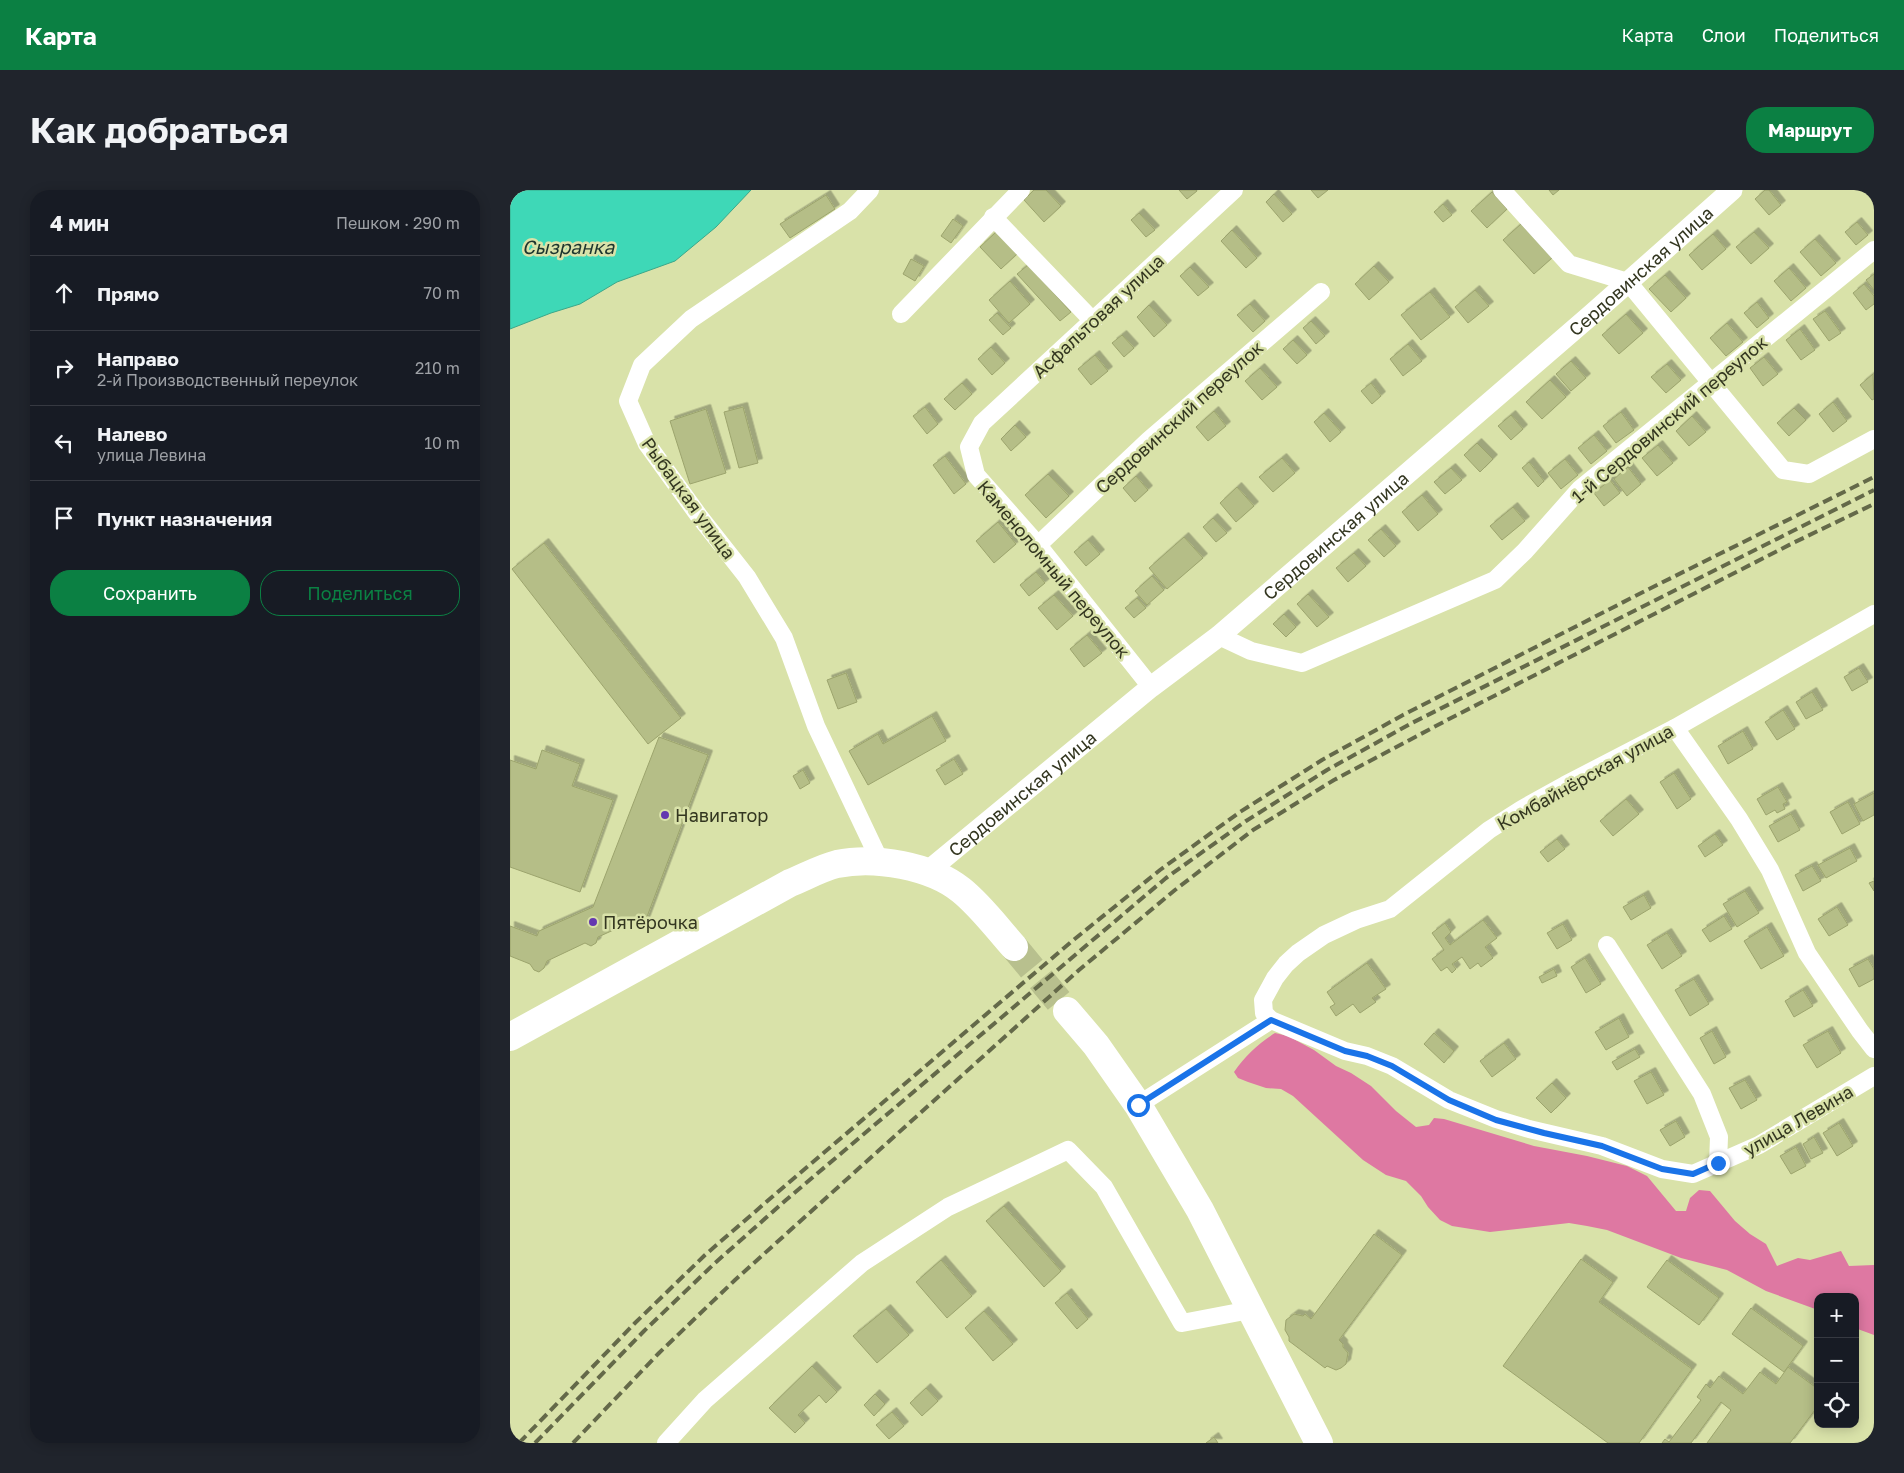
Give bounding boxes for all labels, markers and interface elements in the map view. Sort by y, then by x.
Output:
text: Карта [25,21,97,50]
text: Карта [1622,24,1674,46]
text: Слои [1702,24,1746,46]
text: Поделиться [1774,24,1879,46]
button: Маршрут [1746,107,1874,153]
text: Как добраться [30,109,288,151]
street label: Сердовинская улица [1564,201,1717,340]
text: 4 мин [50,210,109,236]
text: Пешком · 290 m [336,213,460,233]
water label: Сызранка [522,235,615,258]
street label: Асфальтовая улица [1028,249,1168,383]
icon: ahead [50,279,78,307]
text: Прямо [97,282,159,305]
text: 70 m [423,283,460,303]
street label: 1-й Сердовинский переулок [1567,331,1771,507]
street label: Сердовинский переулок [1091,336,1267,498]
text: Направо [97,347,179,370]
icon: right [50,354,78,382]
text: 210 m [415,358,460,378]
text: 2-й Производственный переулок [97,370,358,390]
text: Налево [97,422,167,445]
icon: left [50,429,78,457]
text: 10 m [424,433,460,453]
street label: Рыбацкая улица [638,433,740,563]
text: улица Левина [97,445,206,465]
street label: Сердовинская улица [1258,467,1413,604]
street label: Каменоломный переулок [973,476,1135,662]
icon: arrive [50,504,78,532]
text: Пункт назначения [97,507,272,530]
button: Сохранить [50,570,250,616]
button: Поделиться [260,570,460,616]
street label: Комбайнёрская улица [1493,719,1677,835]
street label: Сердовинская улица [944,726,1100,861]
place label: Навигатор [675,804,768,826]
marker: Навигатор [659,809,671,821]
place label: Пятёрочка [603,911,698,933]
marker: Пятёрочка [587,916,599,928]
street label: улица Левина [1739,1080,1857,1160]
route start [1127,1094,1150,1117]
route end [1707,1152,1730,1175]
map controls [1814,1293,1859,1428]
button: + [1814,1293,1859,1338]
button: − [1814,1338,1859,1383]
button: locate [1814,1383,1859,1428]

